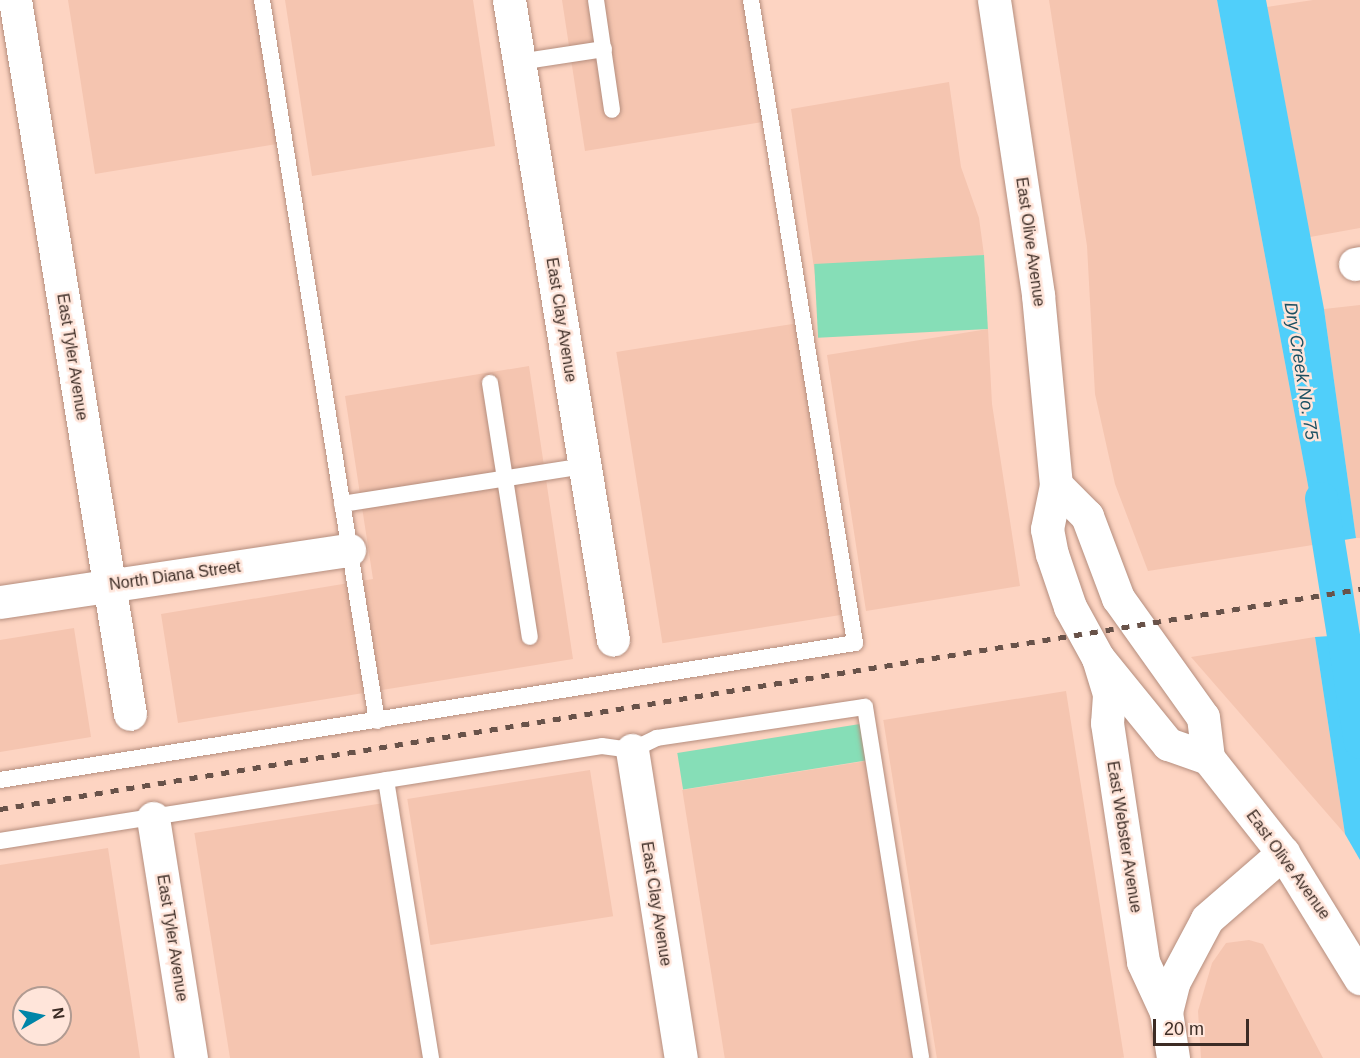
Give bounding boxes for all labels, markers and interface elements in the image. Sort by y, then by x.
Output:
street label: East Olive Avenue [1011,176,1049,308]
street label: East Clay Avenue [542,256,580,384]
street label: East Tyler Avenue [52,292,92,422]
water label: Dry Creek No. 75 [1279,301,1323,441]
street label: North Diana Street [108,557,242,595]
street label: East Webster Avenue [1102,759,1146,915]
street label: East Olive Avenue [1242,806,1334,924]
street label: East Clay Avenue [637,840,675,968]
street label: East Tyler Avenue [152,873,192,1003]
north arrow [12,986,72,1046]
text: N [49,1006,68,1020]
scale bar [1156,1007,1252,1045]
text: 20 m [1164,1019,1204,1039]

